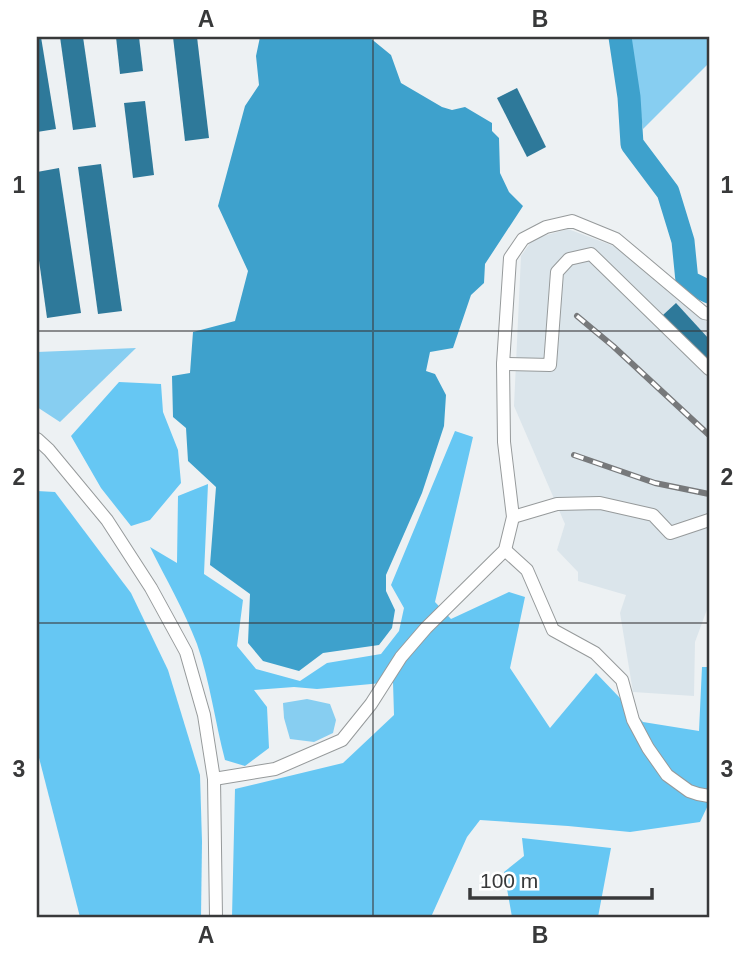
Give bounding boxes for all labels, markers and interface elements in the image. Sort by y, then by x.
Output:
text: A [198,6,214,32]
text: B [532,6,548,32]
text: 1 [13,172,26,198]
text: 1 [721,172,734,198]
text: 2 [13,464,25,490]
text: 2 [721,464,733,490]
text: 3 [13,756,25,782]
text: 3 [721,756,733,782]
scale bar [470,856,652,900]
text: 100 m [480,869,538,892]
text: A [198,922,214,948]
text: B [532,922,548,948]

